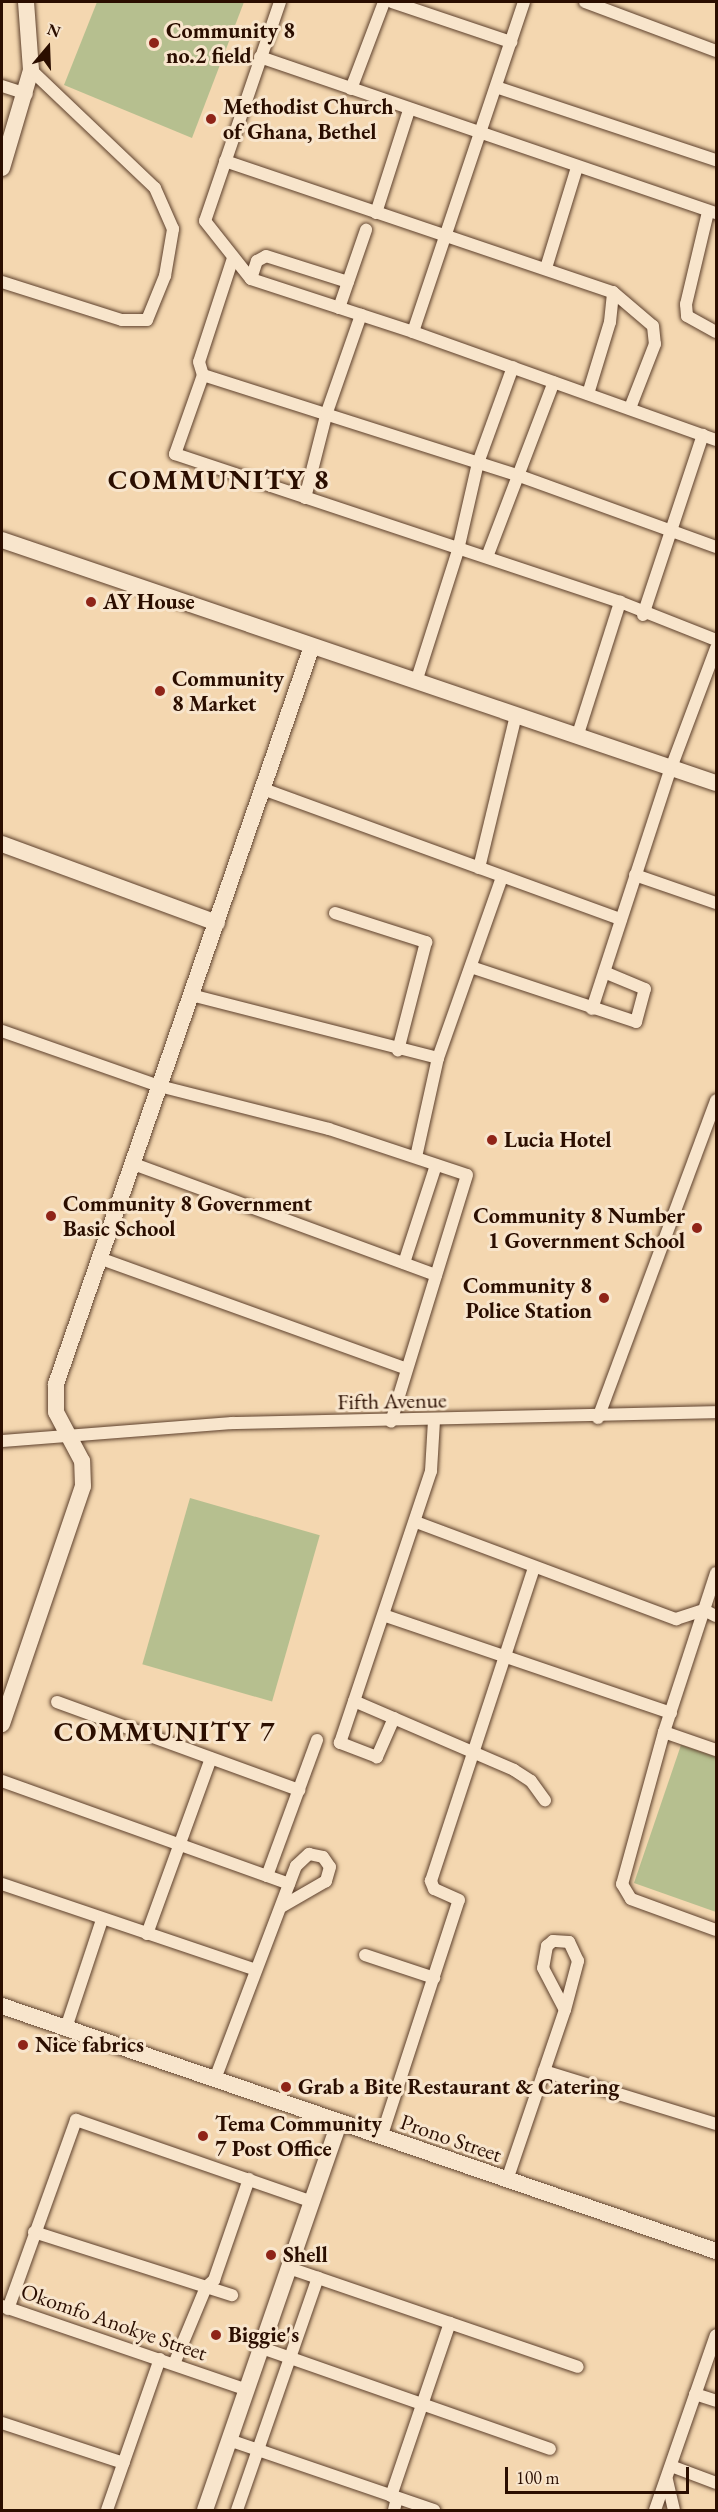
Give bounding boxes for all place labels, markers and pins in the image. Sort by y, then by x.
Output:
place label: Community 8 no.2 field [166,17,295,68]
marker: Community 8 no.2 field [147,36,161,50]
place label: Methodist Church of Ghana, Bethel [223,93,394,144]
marker: Methodist Church of Ghana, Bethel [204,112,218,126]
place label: AY House [103,589,195,615]
marker: AY House [84,595,98,609]
place label: Community 8 Market [172,665,284,716]
marker: Community 8 Market [153,684,167,698]
place label: Lucia Hotel [504,1127,612,1153]
marker: Lucia Hotel [485,1133,499,1147]
place label: Community 8 Government Basic School [63,1190,312,1242]
place label: Community 8 Number 1 Government School [473,1202,685,1254]
marker: Community 8 Government Basic School [44,1209,58,1223]
marker: Community 8 Number 1 Government School [690,1221,704,1235]
place label: Community 8 Police Station [463,1272,592,1324]
marker: Community 8 Police Station [597,1291,611,1305]
place label: Nice fabrics [35,2032,144,2058]
marker: Nice fabrics [16,2038,30,2052]
place label: Grab a Bite Restaurant & Catering [298,2074,620,2100]
marker: Grab a Bite Restaurant & Catering [279,2080,293,2094]
place label: Tema Community 7 Post Office [215,2110,382,2162]
marker: Tema Community 7 Post Office [196,2129,210,2143]
place label: Shell [283,2242,328,2268]
marker: Shell [264,2248,278,2262]
place label: Biggie's [228,2322,299,2348]
marker: Biggie's [209,2328,223,2342]

